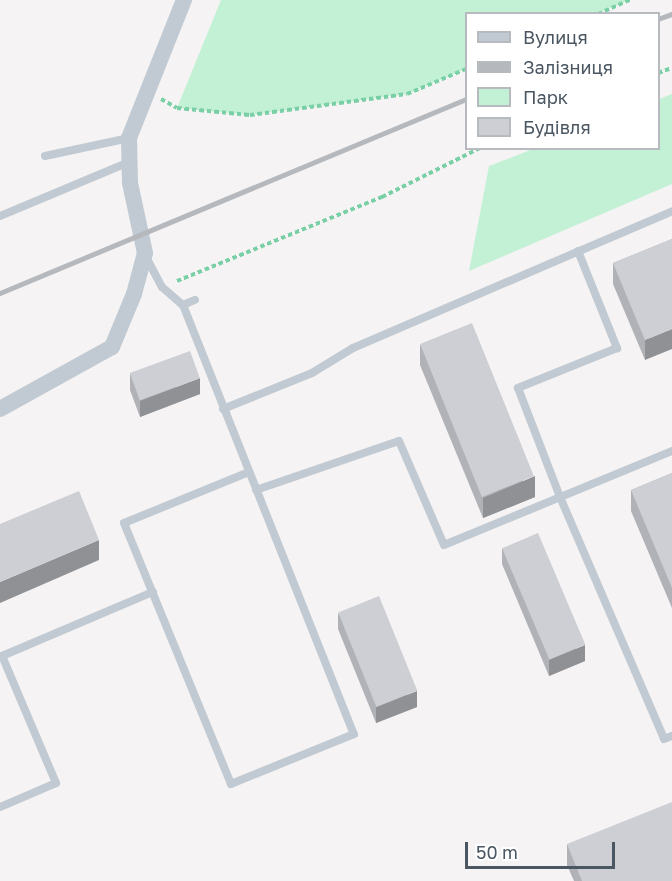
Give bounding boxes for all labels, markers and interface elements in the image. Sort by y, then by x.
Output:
legend [465,12,660,150]
text: Вулиця [523,26,588,48]
text: Залізниця [523,56,613,78]
text: Парк [523,86,568,108]
text: Будівля [523,116,591,138]
scale bar [468,830,618,868]
text: 50 m [476,841,518,863]

